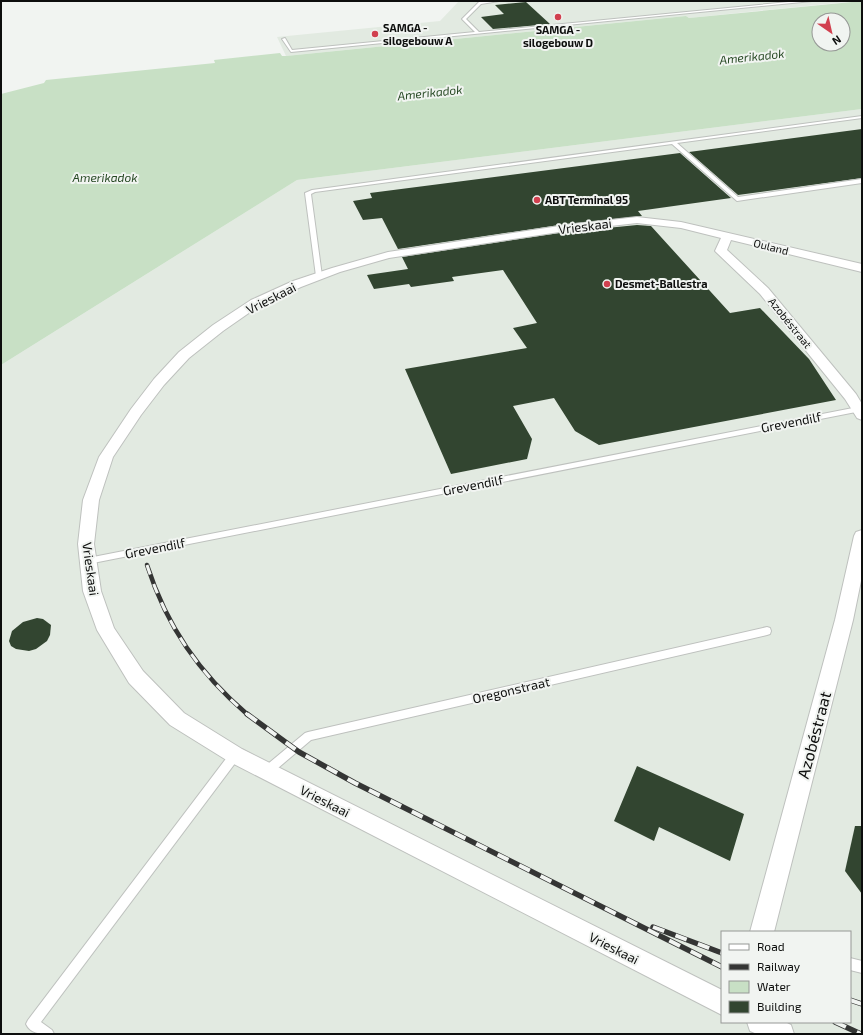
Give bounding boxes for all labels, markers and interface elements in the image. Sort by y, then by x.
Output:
marker: SAMGA - silogebouw D [553,12,563,22]
north arrow [811,12,851,52]
place label: SAMGA - silogebouw A [383,21,453,47]
place label: SAMGA - silogebouw D [523,23,593,49]
marker: SAMGA - silogebouw A [370,29,380,39]
text: N [830,33,844,48]
water label: Amerikadok [718,46,785,66]
water label: Amerikadok [396,82,463,102]
water label: Amerikadok [71,170,138,184]
place label: ABT Terminal 95 [545,193,628,206]
marker: ABT Terminal 95 [532,195,542,205]
street label: Vrieskaai [557,215,613,237]
street label: Ouland [752,236,790,257]
place label: Desmet-Ballestra [615,277,708,290]
street label: Vrieskaai [243,279,299,317]
marker: Desmet-Ballestra [602,279,612,289]
street label: Azobéstraat [766,295,815,351]
street label: Grevendilf [760,408,823,436]
street label: Grevendilf [442,471,505,499]
street label: Grevendilf [124,534,187,562]
street label: Vrieskaai [79,541,103,597]
street label: Oregonstraat [471,673,551,707]
street label: Azobéstraat [793,689,834,780]
street label: Vrieskaai [297,782,353,820]
street label: Vrieskaai [586,929,642,967]
legend [721,931,851,1023]
text: Road [757,939,785,953]
text: Railway [757,959,801,973]
text: Water [757,979,791,993]
text: Building [757,999,802,1013]

